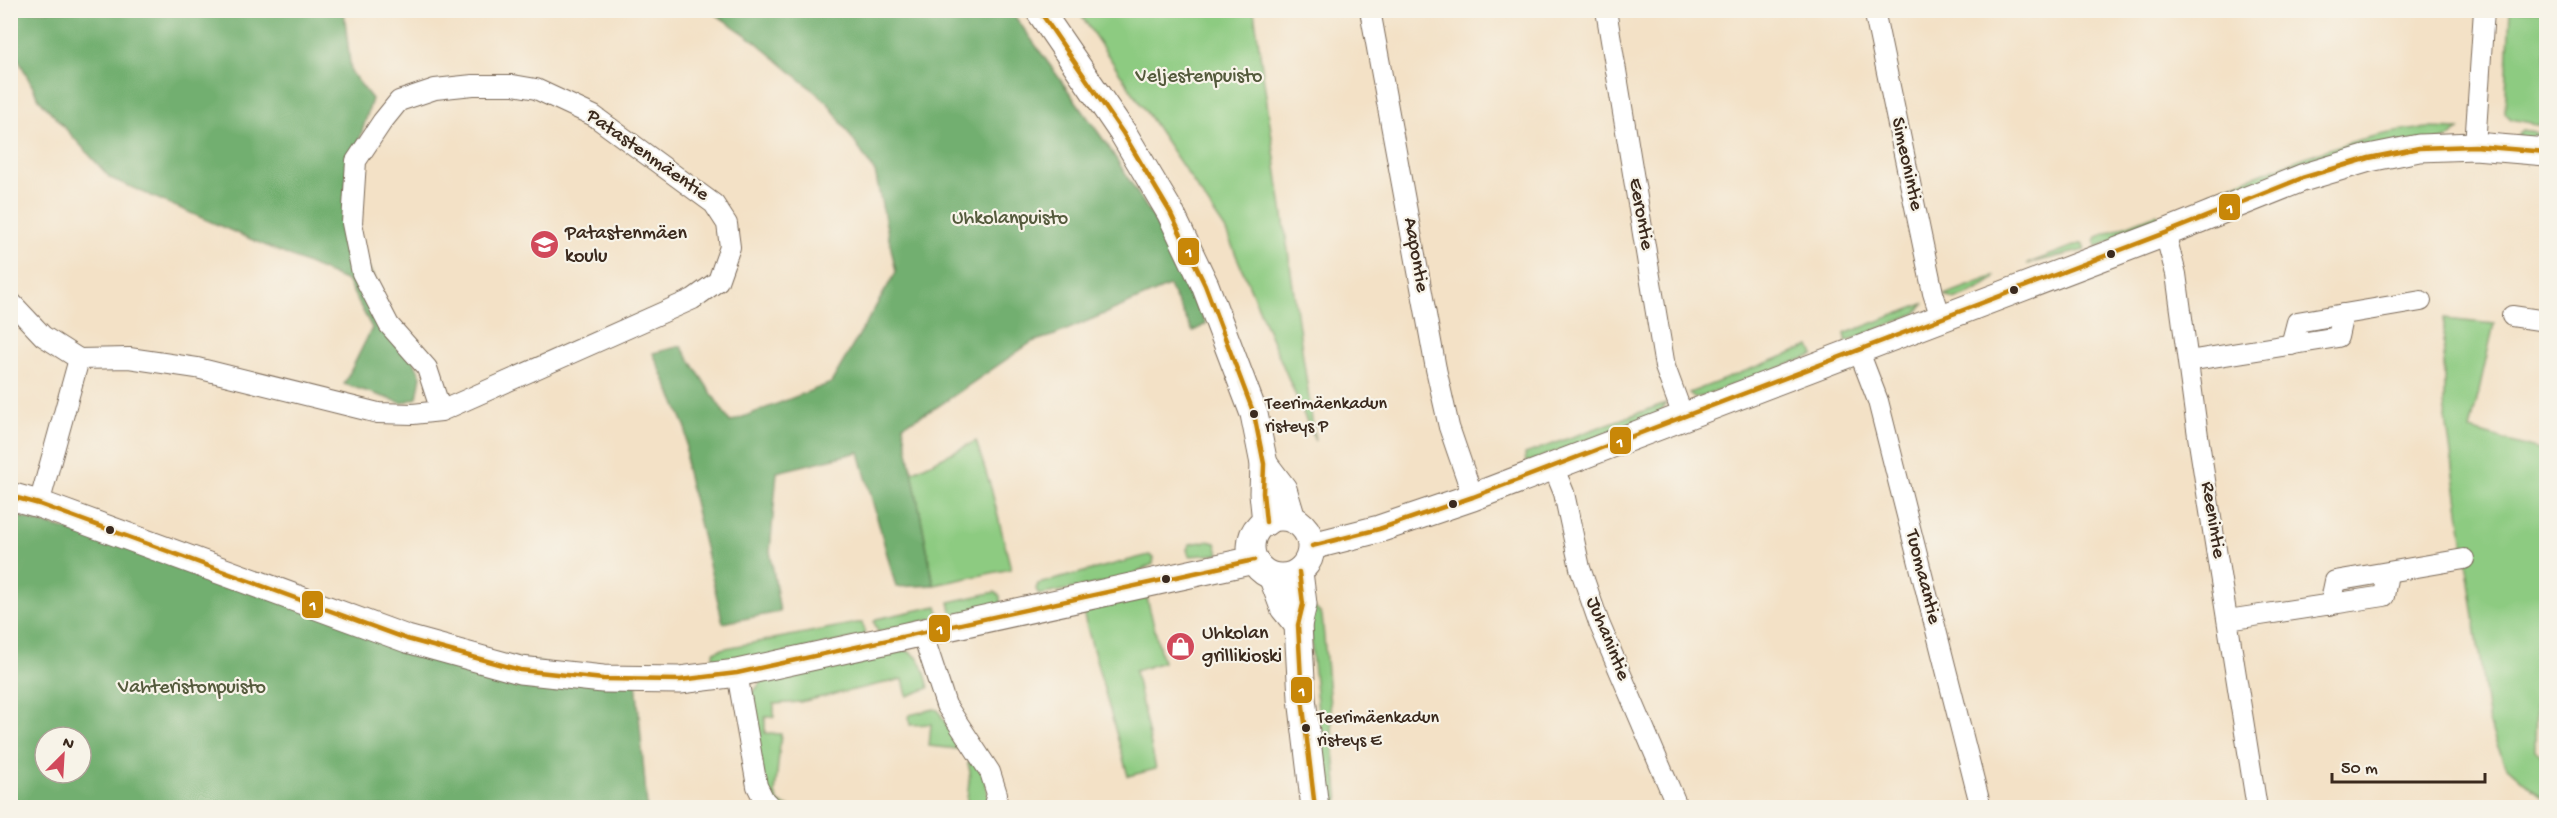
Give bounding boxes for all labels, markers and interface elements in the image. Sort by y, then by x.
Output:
park label: Veljestenpuisto [1135,66,1262,89]
street label: Patastenmäentie [580,105,713,207]
street label: Simeonintie [1885,115,1927,213]
street label: Eerontie [1622,176,1658,252]
line badge: 1 [2218,193,2241,221]
text: 1 [2226,201,2233,220]
park label: Uhkolanpuisto [952,208,1068,231]
street label: Aapontie [1397,216,1433,295]
place label: Patastenmäen koulu [564,223,687,269]
school or university icon: Patastenmäen koulu [528,229,560,261]
line badge: 1 [1177,237,1200,266]
text: 1 [1185,245,1192,264]
unlabelled marker [2105,248,2117,260]
unlabelled marker [2008,284,2020,296]
place label: Teerimäenkadun risteys P [1264,394,1387,438]
marker: Teerimäenkadun risteys P [1248,408,1260,420]
line badge: 1 [1609,426,1632,455]
text: 1 [1616,435,1623,454]
street label: Reenintie [2195,480,2230,561]
unlabelled marker [1447,498,1459,510]
unlabelled marker [104,524,116,536]
street label: Tuomaantie [1899,527,1945,627]
unlabelled marker [1160,573,1172,585]
line badge: 1 [301,590,324,619]
street label: Juhanintie [1580,594,1634,685]
text: 1 [309,598,316,617]
line badge: 1 [928,614,951,643]
text: 1 [936,622,943,641]
place label: Uhkolan grillikioski [1202,623,1282,669]
shop icon: Uhkolan grillikioski [1165,630,1197,662]
line badge: 1 [1290,676,1313,704]
park label: Vahteristonpuisto [117,677,266,700]
text: 1 [1298,684,1305,703]
place label: Teerimäenkadun risteys E [1316,708,1439,752]
marker: Teerimäenkadun risteys E [1300,722,1312,734]
north arrow [33,725,93,785]
text: N [59,734,77,756]
scale bar [2332,746,2485,784]
text: 50 m [2341,759,2378,780]

